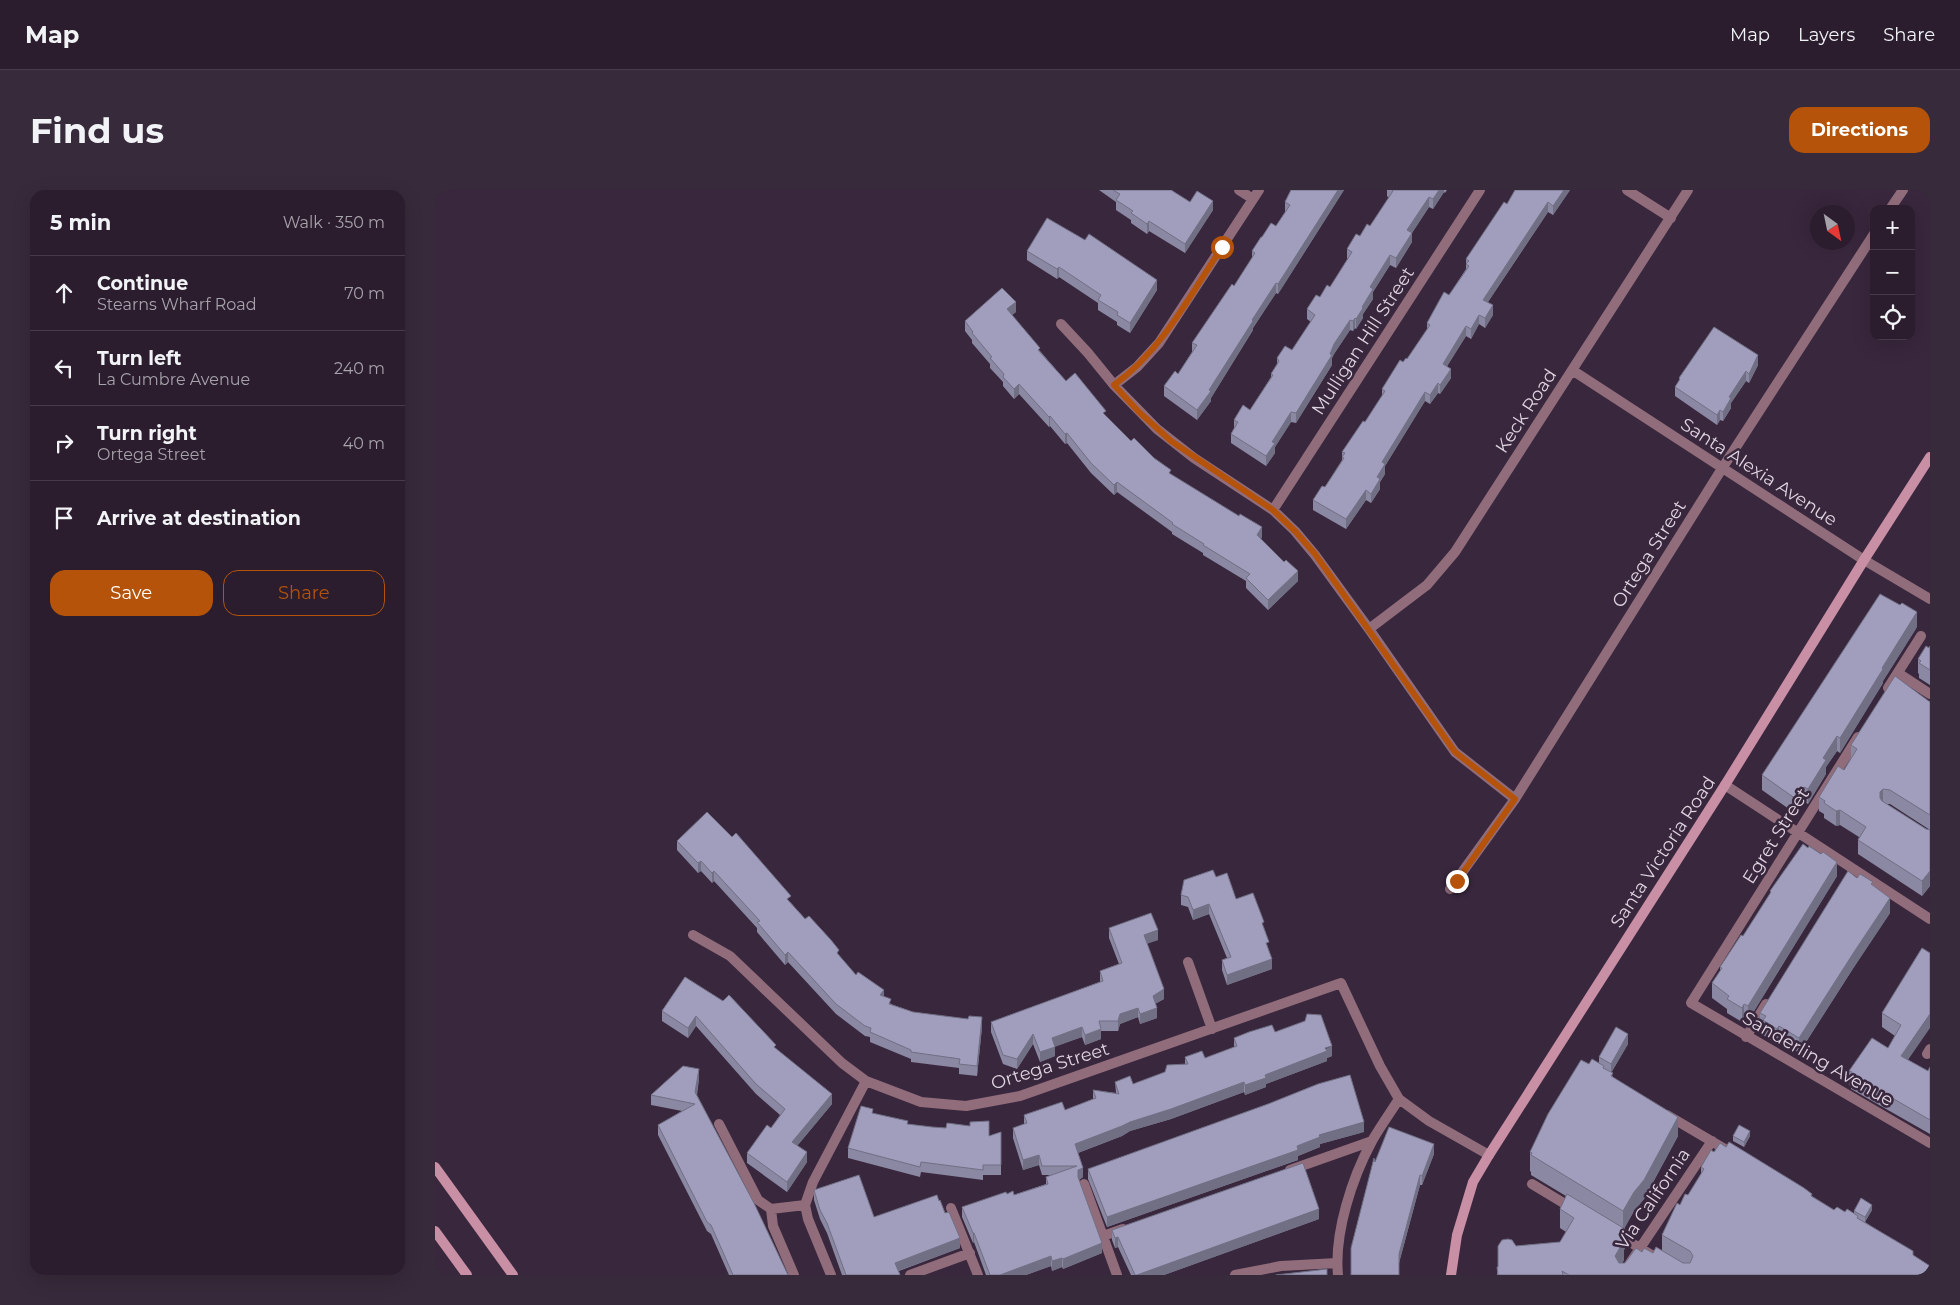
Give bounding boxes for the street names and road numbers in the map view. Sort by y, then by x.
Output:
street label: Mulligan Hill Street [1307,263,1419,419]
street label: Keck Road [1491,365,1561,457]
street label: Santa Alexia Avenue [1677,413,1842,531]
street label: Ortega Street [1607,496,1691,612]
street label: Santa Victoria Road [1606,772,1720,932]
street label: Egret Street [1738,784,1814,888]
street label: Sanderling Avenue [1739,1007,1898,1111]
street label: Ortega Street [988,1038,1112,1094]
street label: Via California [1611,1144,1695,1254]

